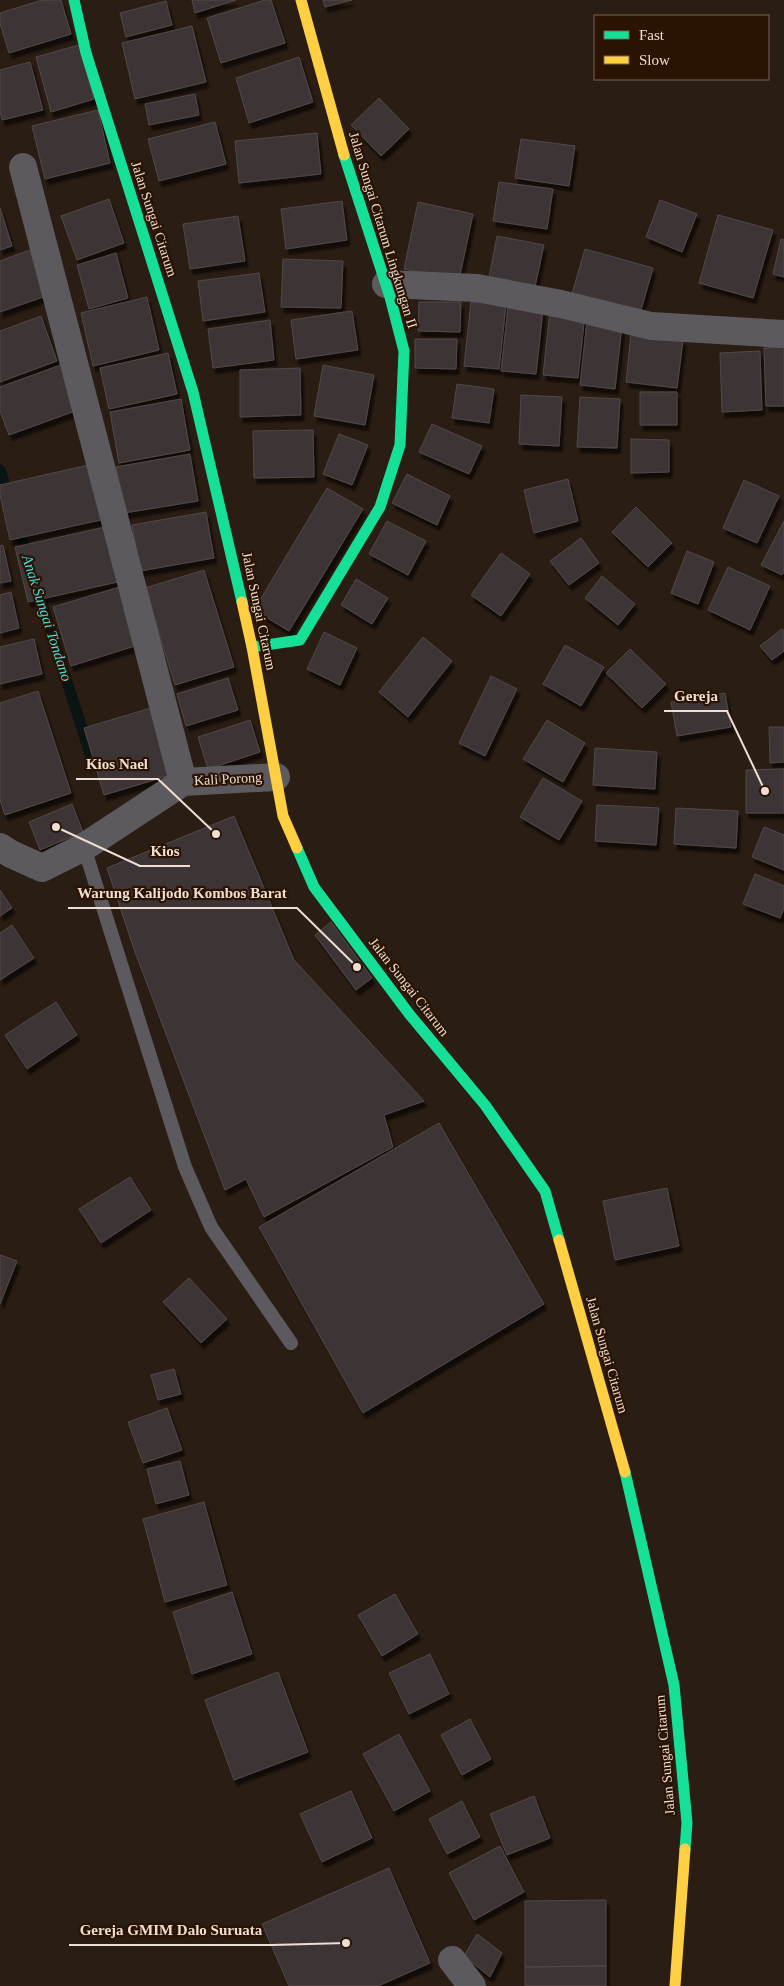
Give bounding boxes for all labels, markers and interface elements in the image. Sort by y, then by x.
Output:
legend [594,15,769,80]
text: Fast [639,27,665,43]
text: Slow [639,52,670,68]
street label: Jalan Sungai Citarum Lingkungan II [346,130,420,330]
street label: Jalan Sungai Citarum [128,159,180,279]
street label: Jalan Sungai Citarum [239,550,279,672]
water label: Anak Sungai Tondano [19,552,75,684]
callout: Gereja [664,681,727,711]
text: Gereja [674,688,718,704]
callout: Kios Nael [76,749,158,779]
text: Kios Nael [86,756,148,772]
street label: Kali Porong [194,770,262,788]
callout: Kios [140,836,190,866]
text: Kios [150,843,180,859]
callout: Warung Kalijodo Kombos Barat [68,878,297,908]
text: Warung Kalijodo Kombos Barat [77,885,287,901]
street label: Jalan Sungai Citarum [366,935,452,1039]
street label: Jalan Sungai Citarum [583,1295,631,1415]
street label: Jalan Sungai Citarum [652,1694,678,1816]
callout: Gereja GMIM Dalo Suruata [69,1915,272,1945]
text: Gereja GMIM Dalo Suruata [80,1922,263,1938]

